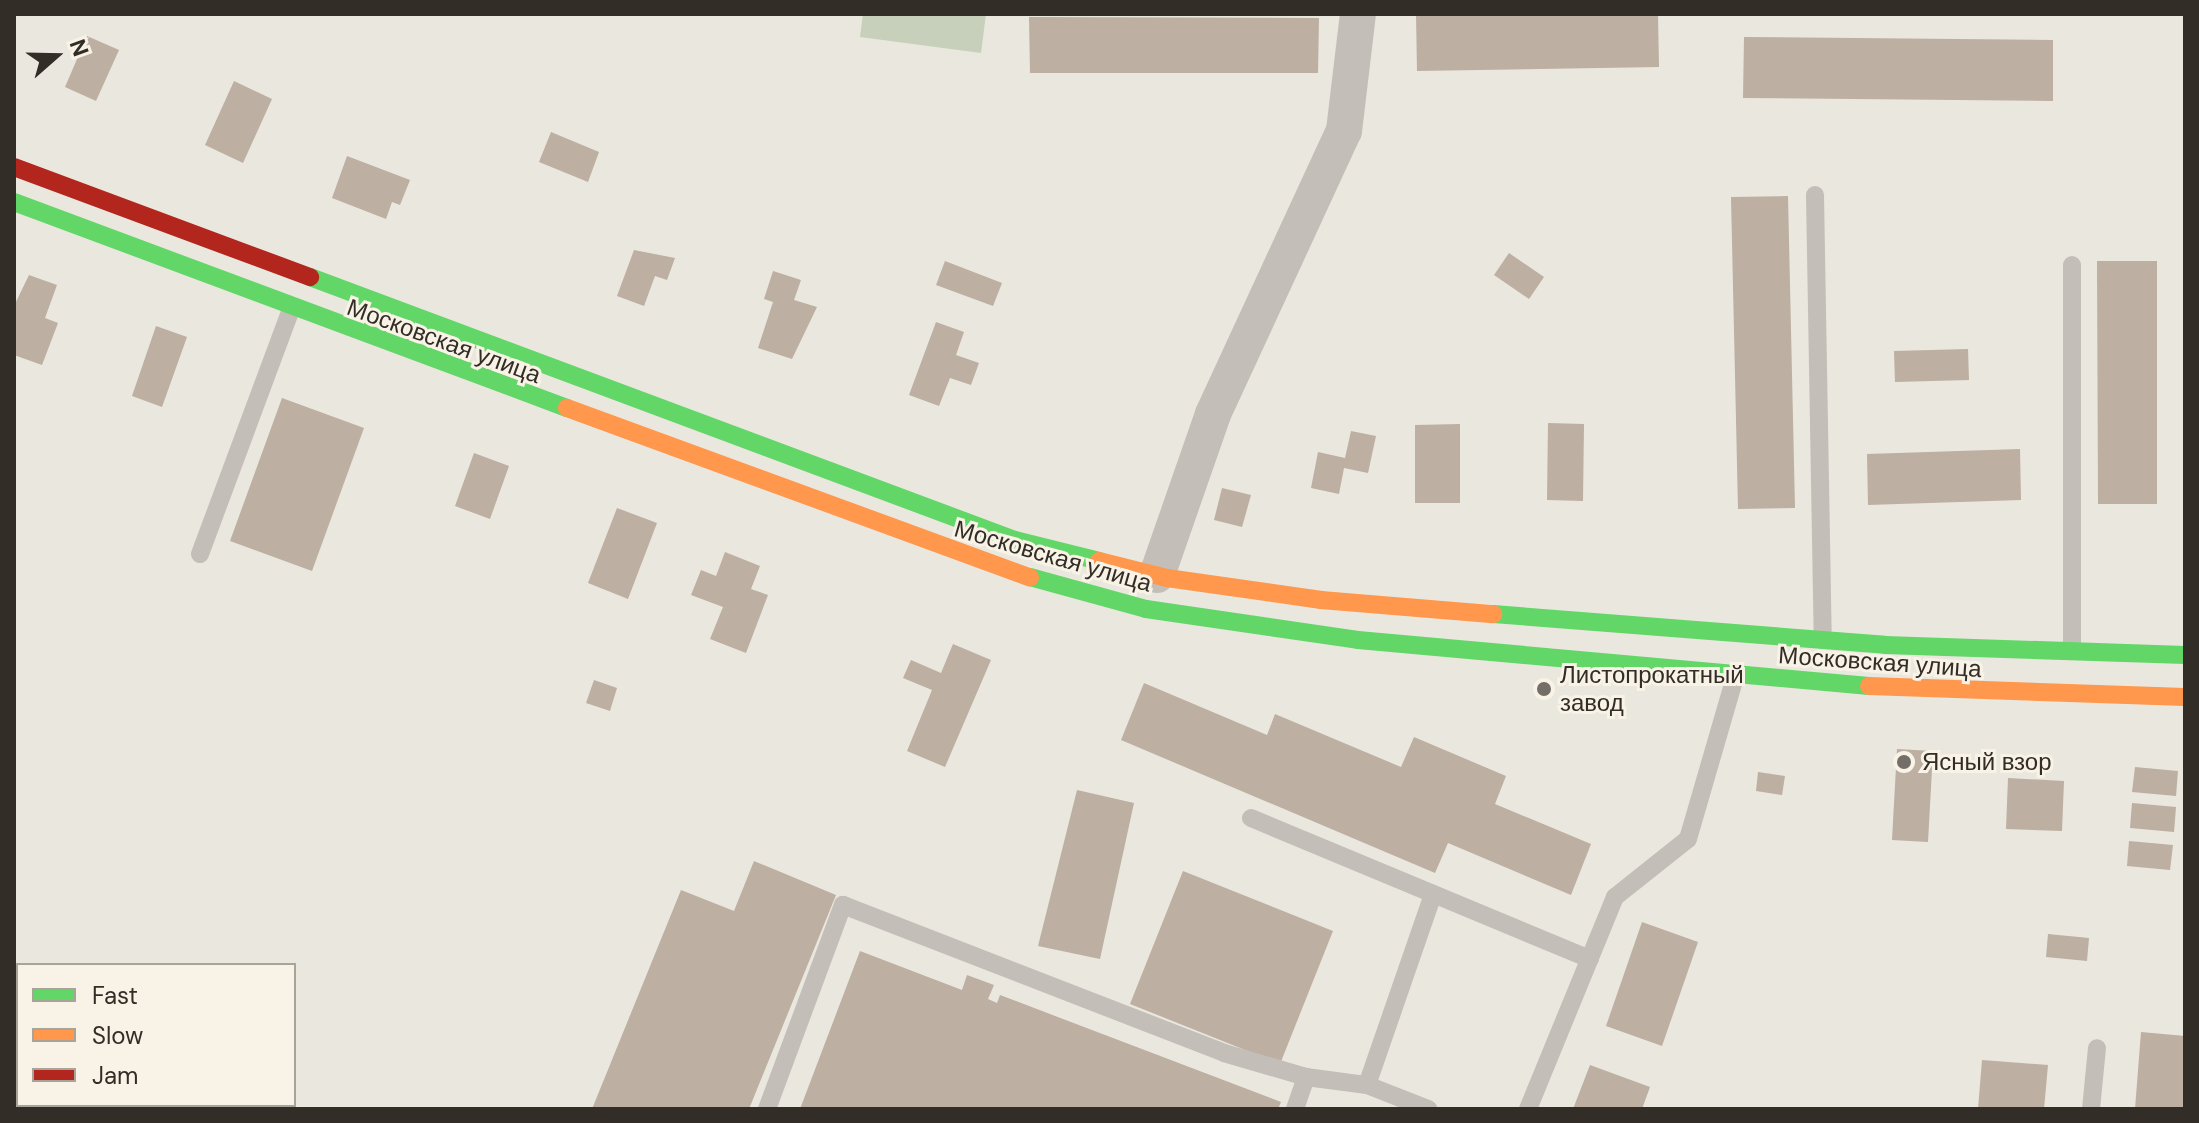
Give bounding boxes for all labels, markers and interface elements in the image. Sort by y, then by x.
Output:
north arrow [16,16,96,96]
text: N [63,35,95,60]
street label: Московская улица [343,293,545,389]
street label: Московская улица [951,514,1155,598]
street label: Московская улица [1777,641,1983,683]
place label: Листопрокатный завод [1560,661,1744,717]
marker: Листопрокатный завод [1535,680,1553,698]
place label: Ясный взор [1922,748,2052,776]
marker: Ясный взор [1893,751,1915,773]
legend [16,963,296,1107]
text: Fast [92,980,138,1011]
text: Slow [92,1020,143,1051]
text: Jam [92,1060,138,1091]

